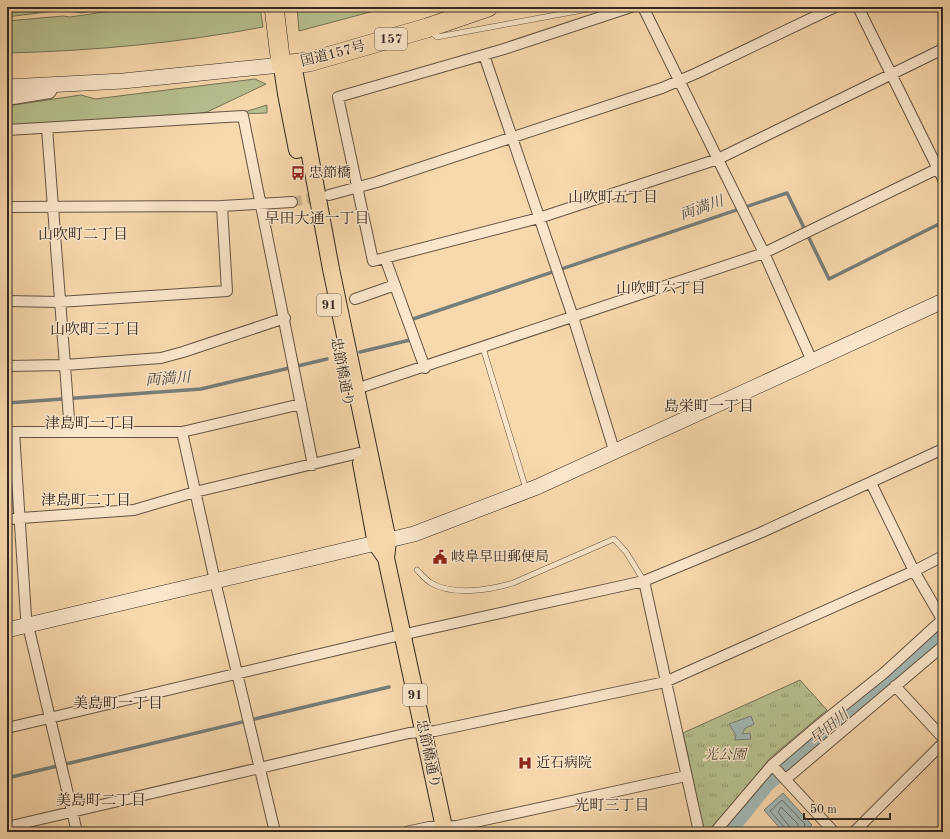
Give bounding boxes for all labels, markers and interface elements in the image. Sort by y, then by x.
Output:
road number: 157 [375,28,407,50]
street label: 国道157号 [299,38,367,69]
bus stop icon: 忠節橋 [290,165,306,181]
place label: 忠節橋 [309,165,351,180]
district label: 山吹町五丁目 [568,189,658,206]
water label: 両満川 [678,192,728,223]
district label: 早田大通一丁目 [264,210,370,227]
district label: 山吹町二丁目 [38,226,128,243]
district label: 山吹町六丁目 [616,280,706,297]
road number: 91 [317,294,341,316]
district label: 山吹町三丁目 [50,321,140,338]
street label: 忠節橋通り [328,336,357,408]
water label: 両満川 [145,369,193,389]
district label: 島栄町一丁目 [664,398,754,415]
district label: 津島町一丁目 [45,415,135,432]
district label: 津島町二丁目 [41,492,131,509]
public building icon: 岐阜早田郵便局 [432,549,448,565]
place label: 岐阜早田郵便局 [451,549,549,564]
road number: 91 [403,684,427,706]
district label: 美島町一丁目 [73,695,163,712]
water label: 早田川 [807,705,854,748]
street label: 忠節橋通り [414,718,443,790]
park label: 光公園 [704,747,748,762]
hospital icon: 近石病院 [517,755,533,771]
place label: 近石病院 [536,755,592,770]
district label: 美島町二丁目 [56,792,146,809]
scale bar [804,795,890,821]
district label: 光町三丁目 [574,797,650,814]
text: 50 m [810,803,837,816]

